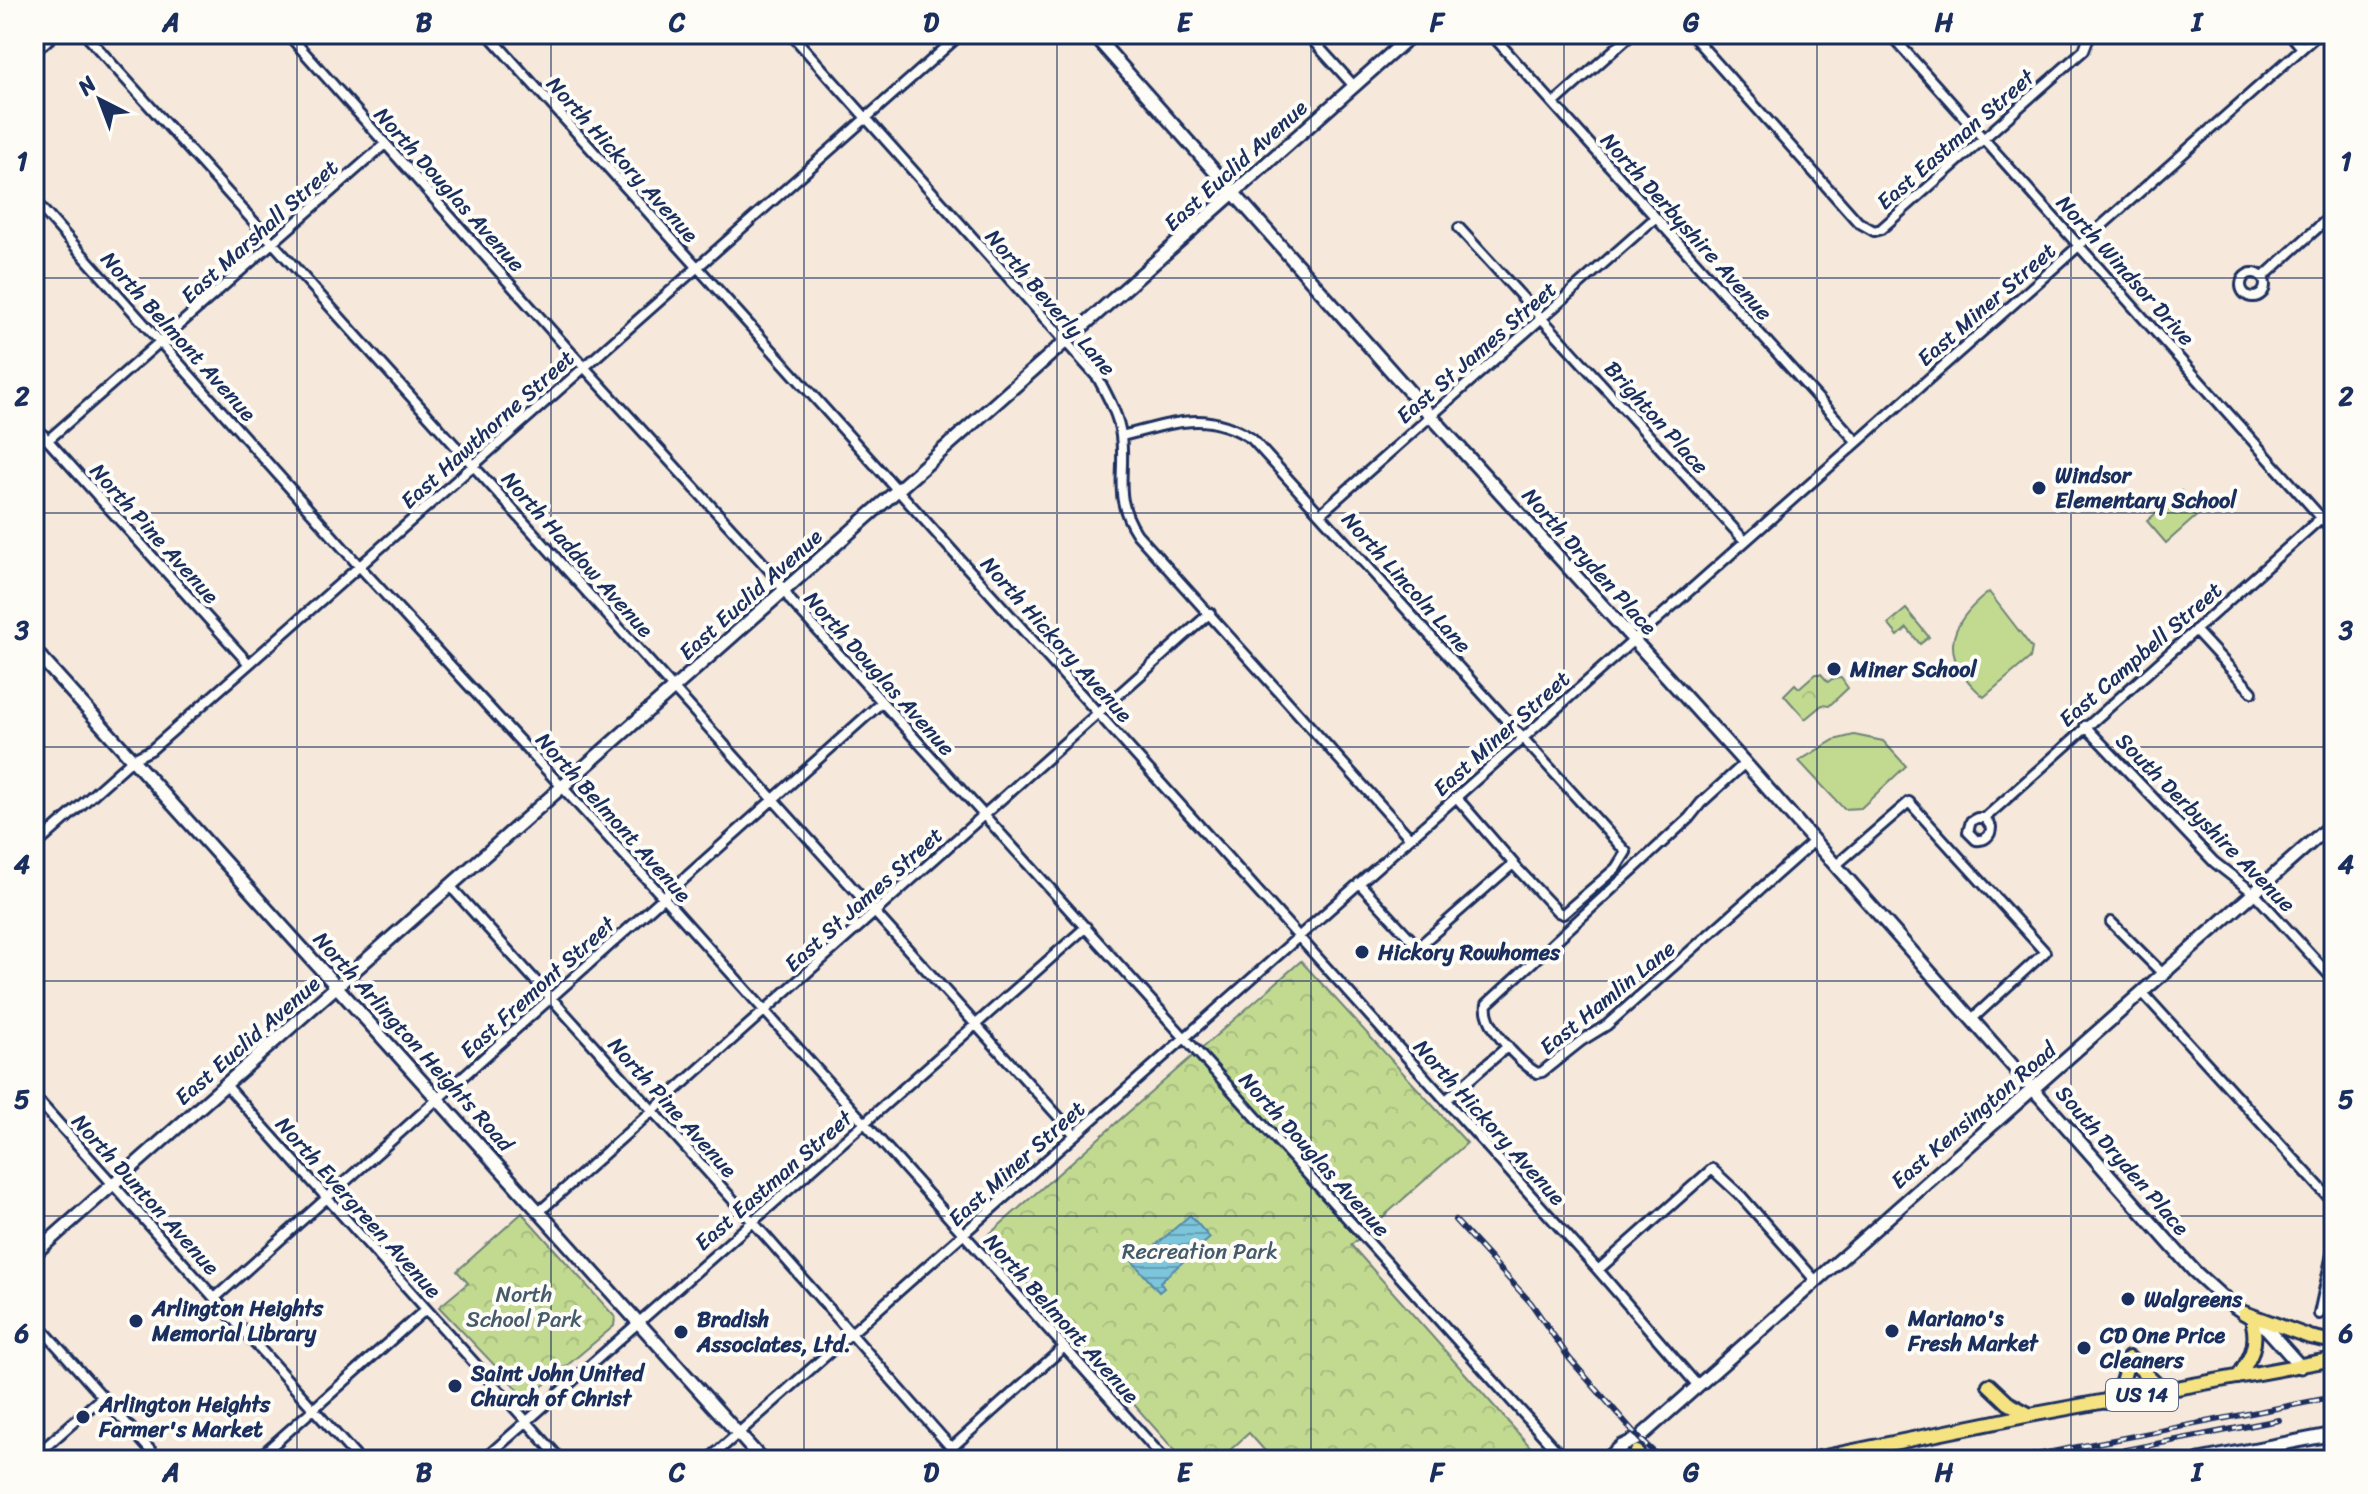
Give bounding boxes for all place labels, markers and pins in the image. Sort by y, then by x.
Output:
place label: Windsor Elementary School [2055,456,2237,520]
marker: Windsor Elementary School [2030,479,2048,497]
place label: Miner School [1849,650,1978,689]
marker: Miner School [1825,660,1843,678]
place label: Hickory Rowhomes [1377,933,1561,972]
marker: Hickory Rowhomes [1353,943,1371,961]
place label: Walgreens [2144,1280,2243,1319]
place label: Arlington Heights Memorial Library [151,1289,324,1353]
marker: Walgreens [2119,1290,2137,1308]
place label: Mariano's Fresh Market [1907,1299,2039,1363]
place label: Bradish Associates, Ltd. [696,1300,851,1364]
marker: Arlington Heights Memorial Library [127,1312,145,1330]
place label: CD One Price Cleaners [2099,1316,2225,1380]
marker: Mariano's Fresh Market [1883,1322,1901,1340]
marker: Bradish Associates, Ltd. [672,1323,690,1341]
marker: CD One Price Cleaners [2075,1339,2093,1357]
place label: Saint John United Church of Christ [470,1354,646,1418]
marker: Saint John United Church of Christ [446,1377,464,1395]
place label: Arlington Heights Farmer's Market [98,1385,271,1449]
marker: Arlington Heights Farmer's Market [74,1408,92,1426]

